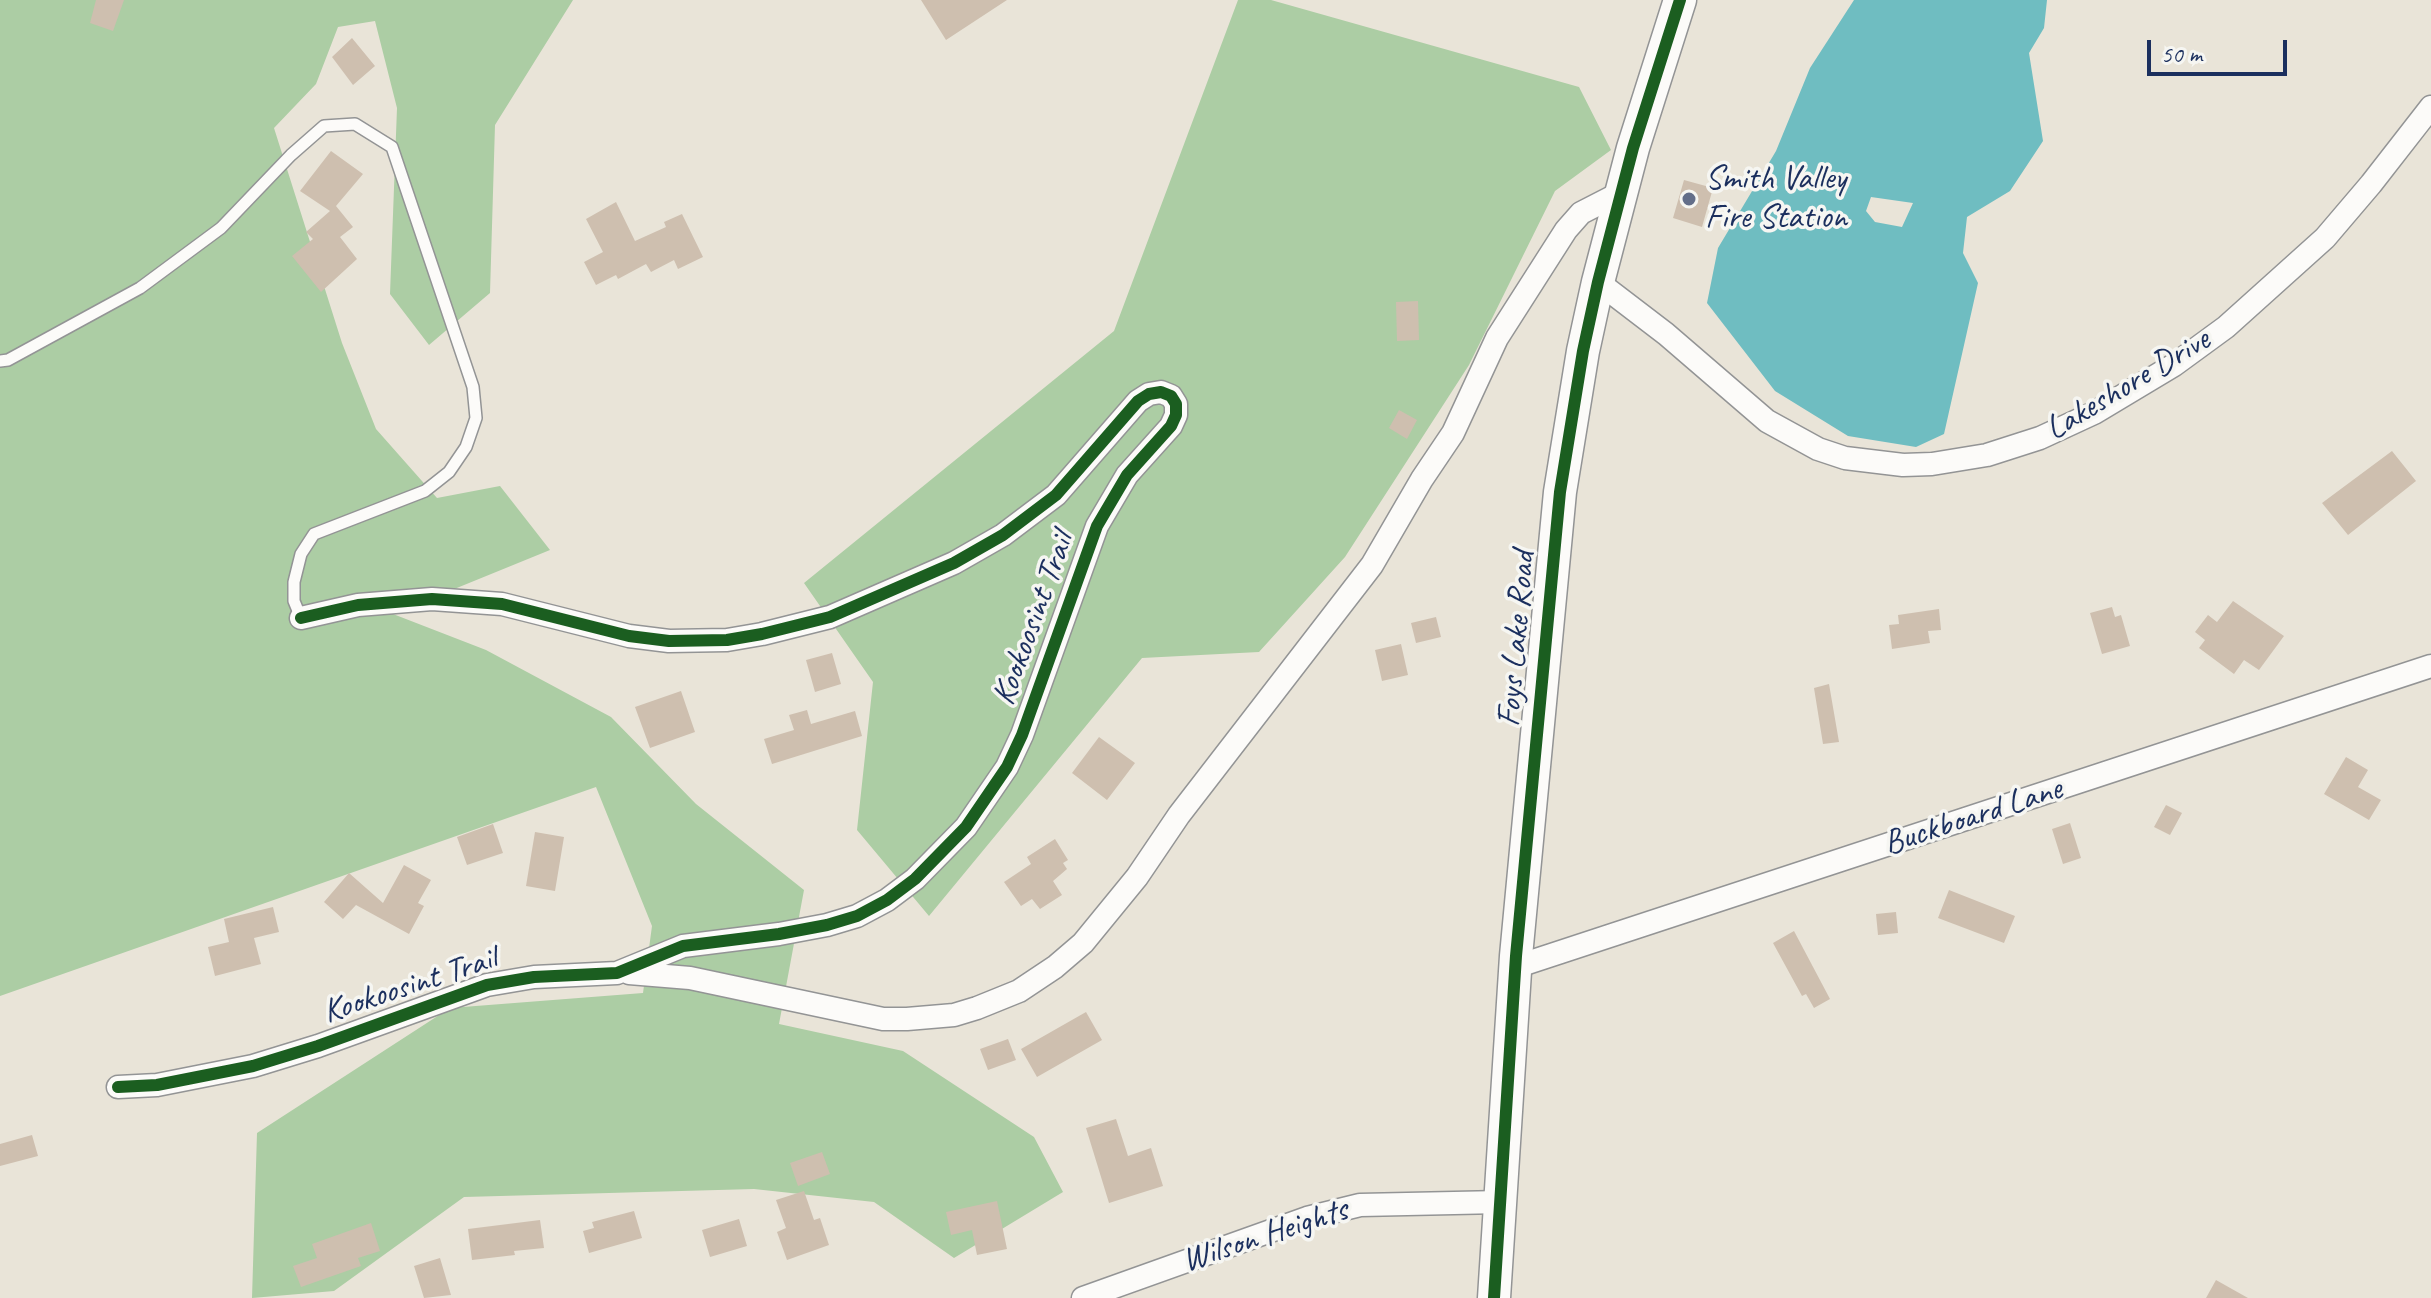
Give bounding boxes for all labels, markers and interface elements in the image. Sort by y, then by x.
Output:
scale bar [2151,24,2291,74]
text: 50 m [2161,39,2202,69]
place label: Smith Valley Fire Station [1705,159,1847,238]
marker: Smith Valley Fire Station [1680,190,1698,208]
street label: Lakeshore Drive [2038,320,2218,450]
street label: Kookoosint Trail [984,527,1084,711]
street label: Foys Lake Road [1489,550,1545,728]
street label: Buckboard Lane [1879,769,2067,865]
street label: Kookoosint Trail [318,939,502,1033]
street label: Wilson Heights [1177,1190,1353,1282]

